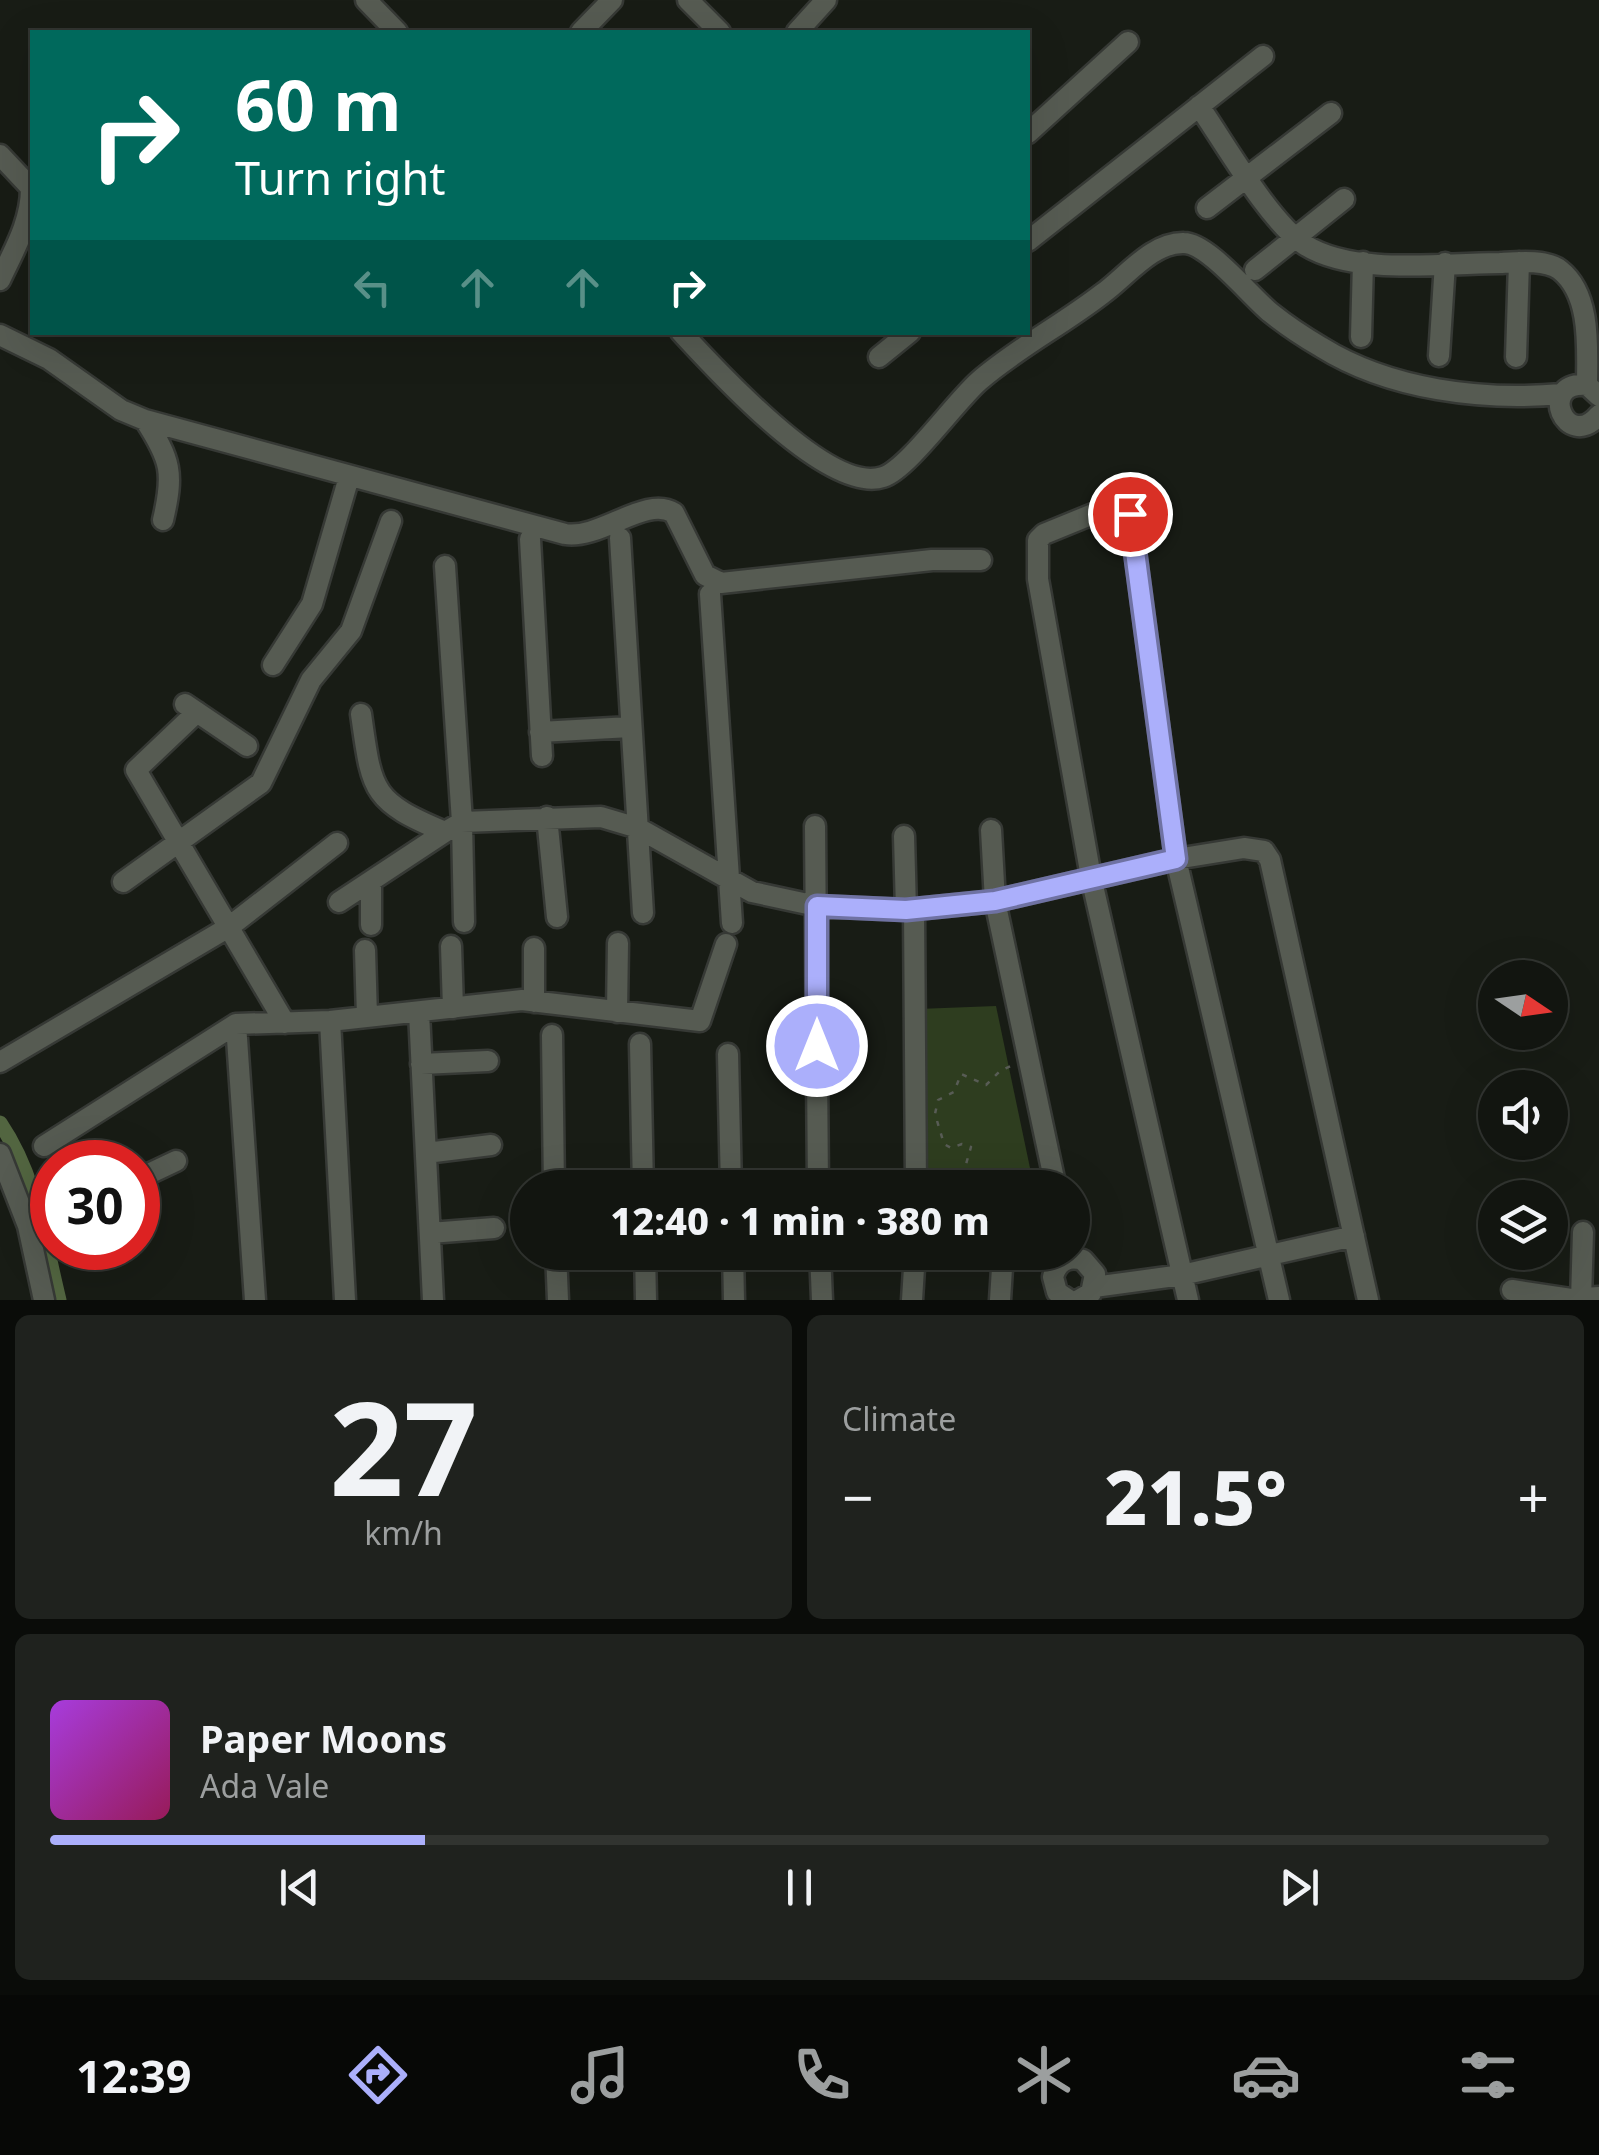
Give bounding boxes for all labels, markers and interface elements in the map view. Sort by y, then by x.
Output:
text: 60 m [235,56,402,152]
icon: right [70,70,200,200]
text: Turn right [235,147,446,208]
icon: left [345,260,400,315]
icon: ahead [450,260,505,315]
icon: ahead [555,260,610,315]
icon: right [660,260,715,315]
pin [1088,472,1173,557]
icon: arrive [1103,487,1158,542]
north arrow [1478,960,1568,1050]
map controls [1478,960,1568,1270]
position arrow [765,994,869,1098]
button: sound [1478,1070,1568,1160]
speed limit sign: 30 [30,1140,160,1270]
button: layers [1478,1180,1568,1270]
text: 12:40 · 1 min · 380 m [610,1194,990,1246]
text: 27 [329,1357,478,1534]
text: Climate [842,1397,956,1440]
text: 21.5° [1104,1445,1287,1547]
text: − [842,1459,873,1534]
text: + [1518,1459,1549,1534]
text: km/h [364,1511,443,1554]
text: Paper Moons [200,1712,447,1764]
text: Ada Vale [200,1764,329,1807]
icon: previous [272,1860,327,1915]
icon: pause [772,1860,827,1915]
icon: next [1272,1860,1327,1915]
icon: directions [343,2040,413,2110]
icon: music [565,2040,635,2110]
icon: phone [787,2040,857,2110]
icon: climate [1009,2040,1079,2110]
icon: car [1231,2040,1301,2110]
icon: filters [1453,2040,1523,2110]
text: 12:39 [76,2045,192,2106]

